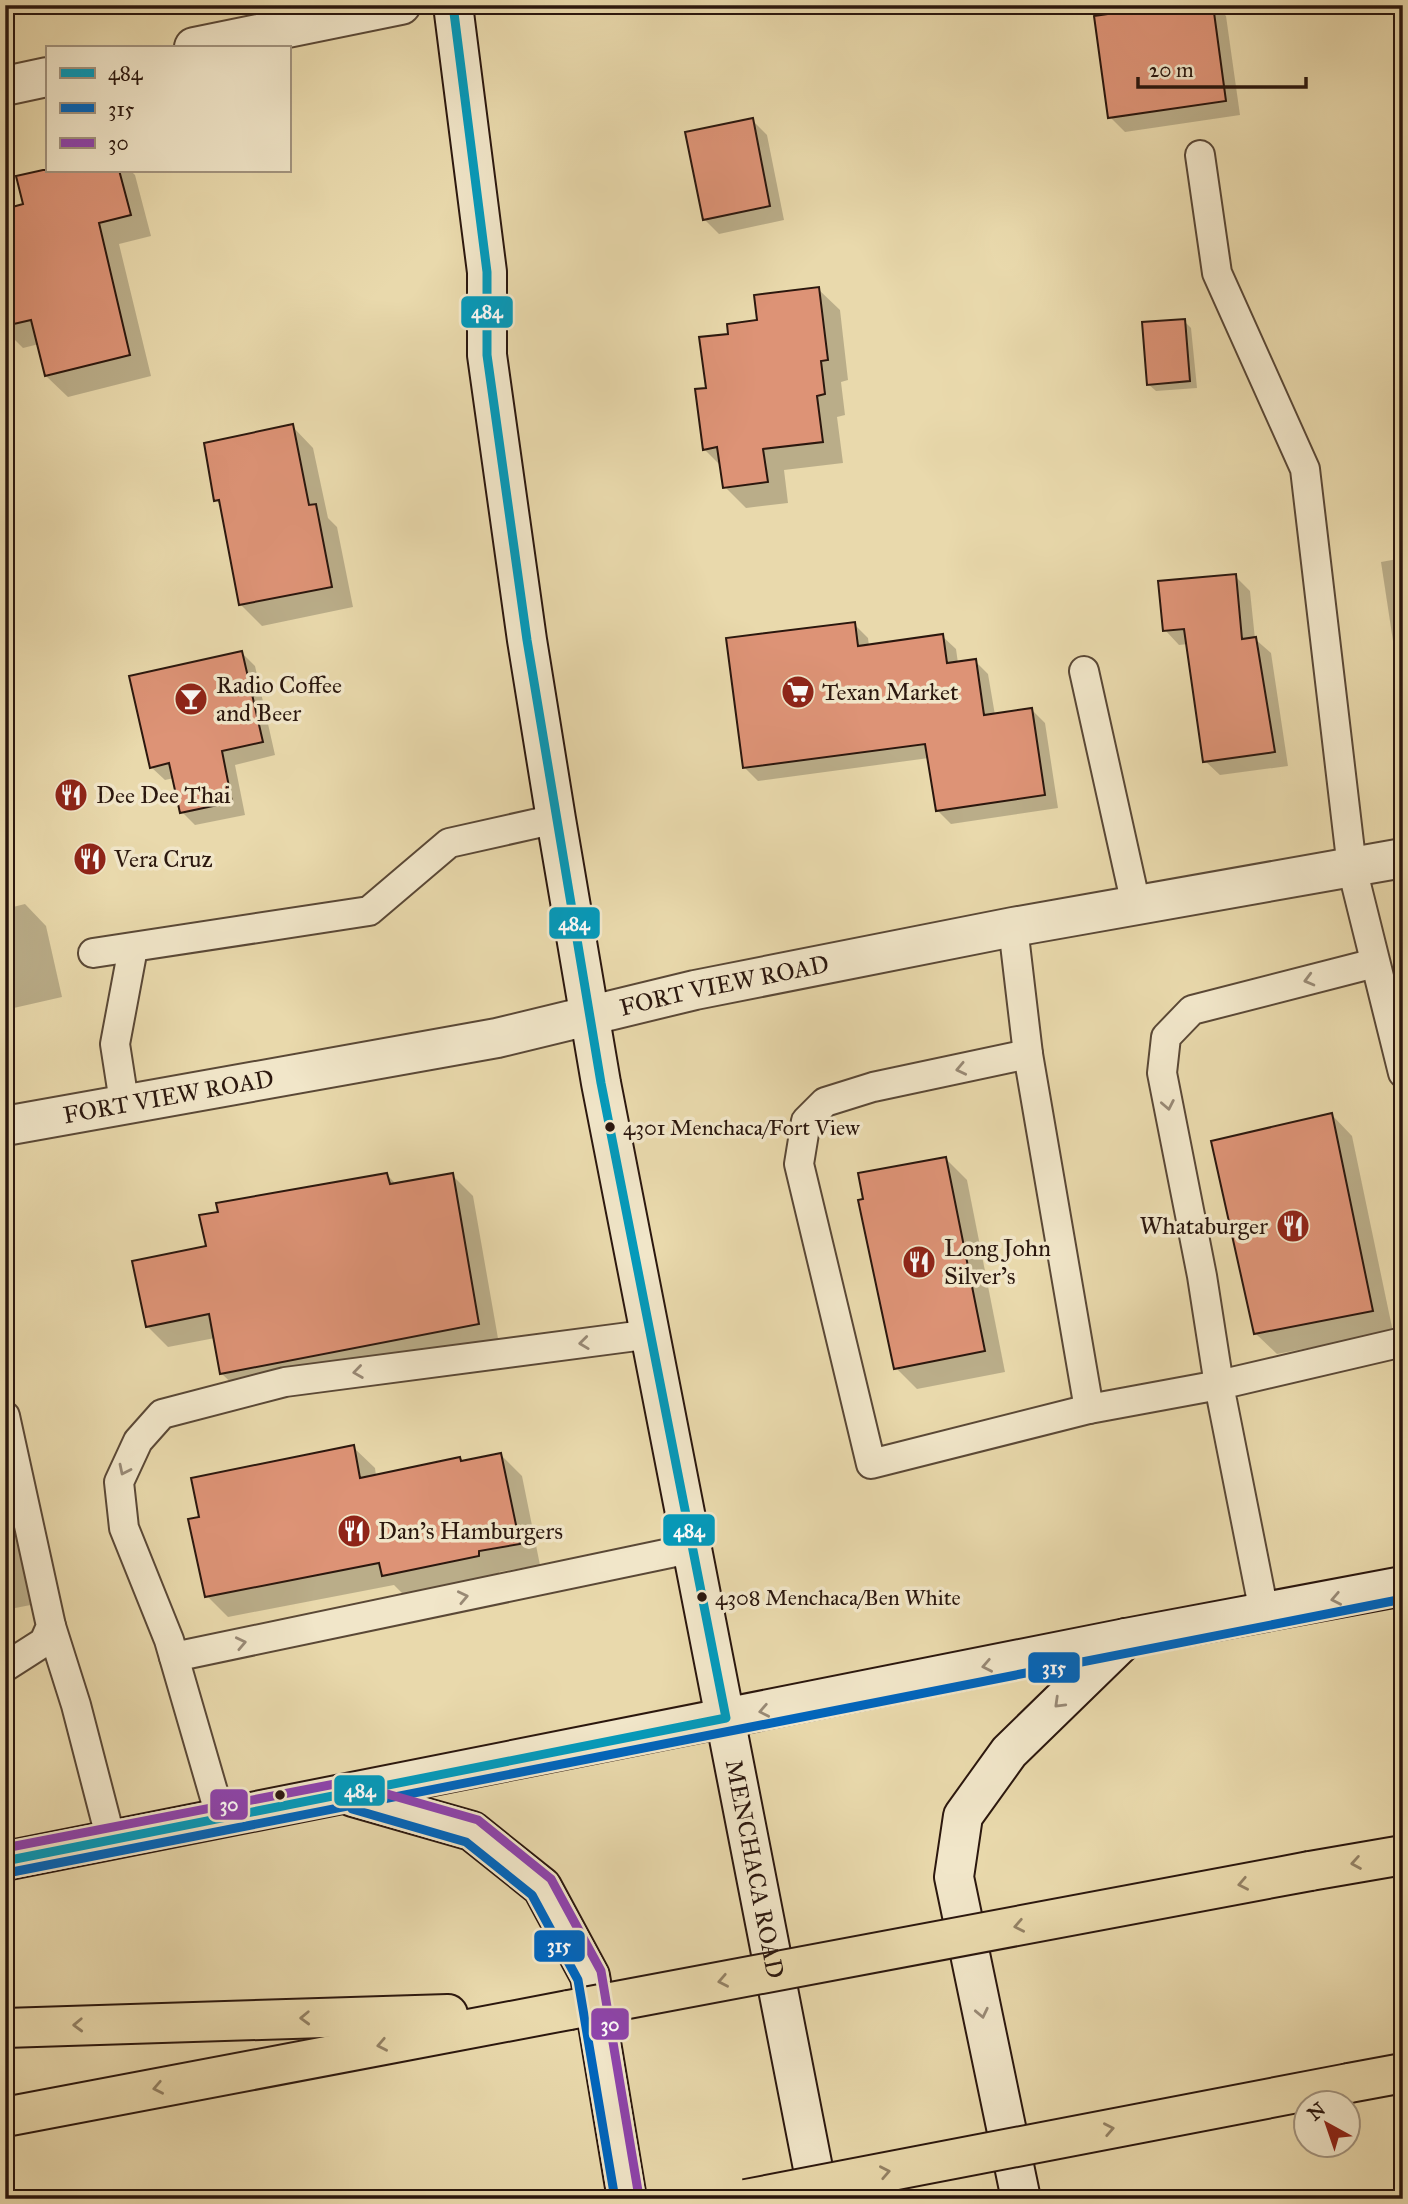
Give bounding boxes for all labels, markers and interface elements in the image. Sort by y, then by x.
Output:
legend [46,46,290,172]
scale bar [1138,46,1306,90]
text: 20 m [1149,57,1194,83]
text: 484 [108,60,144,86]
text: 315 [108,96,135,122]
text: 30 [108,130,129,156]
line badge: 484 [460,295,514,329]
text: 484 [471,300,504,324]
place label: Radio Coffee and Beer [216,670,342,728]
supermarket icon: Texan Market [779,673,817,711]
place label: Texan Market [822,677,959,707]
bar icon: Radio Coffee and Beer [172,680,210,718]
restaurant icon: Dee Dee Thai [52,776,90,814]
place label: Dee Dee Thai [96,780,231,810]
restaurant icon: Vera Cruz [71,840,109,878]
place label: Vera Cruz [113,844,213,874]
line badge: 484 [548,906,601,940]
text: 484 [558,912,591,936]
street label: FORT VIEW ROAD [616,949,831,1023]
one-way arrow [1303,972,1315,986]
one-way arrow [955,1060,967,1075]
street label: FORT VIEW ROAD [61,1063,276,1130]
one-way arrow [1160,1099,1175,1111]
place label: 4301 Menchaca/Fort View [623,1114,860,1141]
marker: 4301 Menchaca/Fort View [603,1120,617,1134]
restaurant icon: Whataburger [1274,1207,1312,1245]
place label: Whataburger [1139,1211,1268,1241]
place label: Long John Silver's [944,1233,1051,1291]
restaurant icon: Long John Silver's [900,1243,938,1281]
one-way arrow [578,1335,590,1350]
one-way arrow [352,1365,364,1380]
one-way arrow [119,1463,133,1475]
restaurant icon: Dan's Hamburgers [335,1512,373,1550]
line badge: 484 [662,1513,716,1547]
place label: Dan's Hamburgers [378,1516,563,1546]
text: 484 [673,1519,706,1543]
place label: 4308 Menchaca/Ben White [715,1584,961,1611]
one-way arrow [457,1590,469,1605]
marker: 4308 Menchaca/Ben White [695,1590,709,1604]
one-way arrow [1330,1591,1342,1606]
one-way arrow [235,1637,247,1652]
line badge: 315 [1027,1651,1081,1684]
text: 315 [1042,1656,1066,1680]
one-way arrow [981,1658,993,1673]
one-way arrow [1054,1694,1067,1707]
one-way arrow [758,1702,770,1717]
street label: MENCHACA ROAD [719,1757,791,1981]
line badge: 484 [333,1774,386,1807]
text: 484 [344,1779,377,1803]
line badge: 30 [209,1788,249,1821]
unlabelled marker [273,1788,287,1802]
text: 30 [220,1793,238,1817]
one-way arrow [1350,1855,1362,1870]
one-way arrow [1237,1876,1249,1891]
one-way arrow [1013,1917,1025,1932]
line badge: 315 [533,1929,586,1963]
text: 315 [547,1934,571,1958]
one-way arrow [717,1973,729,1988]
line badge: 30 [590,2007,630,2041]
one-way arrow [973,2007,988,2019]
one-way arrow [299,2011,310,2026]
text: 30 [601,2013,619,2037]
one-way arrow [72,2018,83,2033]
one-way arrow [376,2037,388,2052]
one-way arrow [152,2079,164,2094]
north arrow [1292,2088,1362,2158]
text: N [1303,2097,1330,2125]
one-way arrow [1103,2123,1115,2138]
one-way arrow [879,2165,891,2180]

